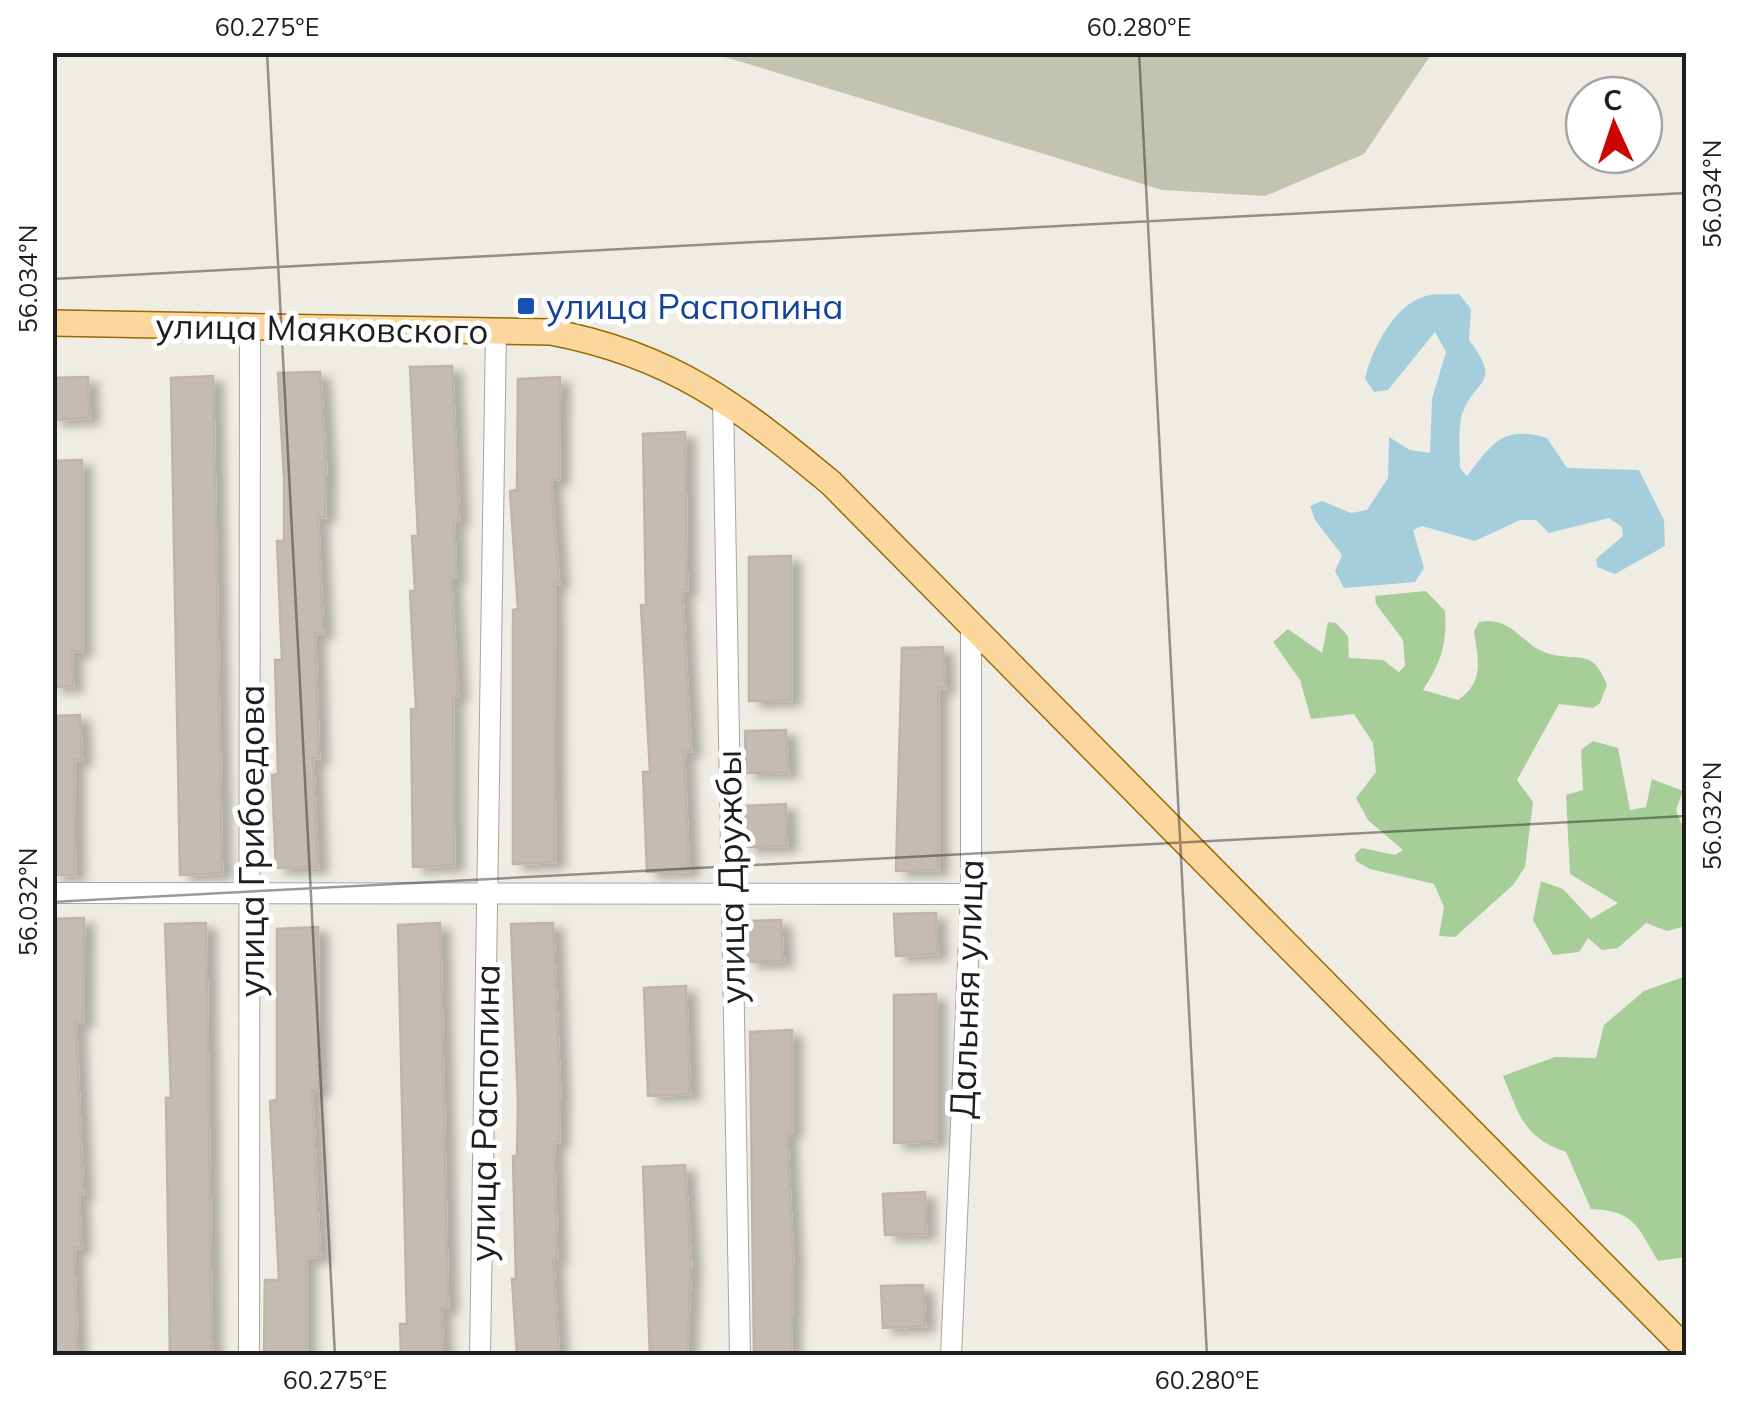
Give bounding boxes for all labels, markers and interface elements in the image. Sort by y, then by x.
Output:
text: 60.275°E [215,11,319,42]
text: 60.280°E [1087,11,1191,42]
north arrow [1564,75,1664,175]
text: С [1602,82,1623,118]
text: 56.034°N [1696,140,1727,248]
text: 56.034°N [12,225,43,333]
place label: улица Распопина [546,284,844,328]
marker: улица Распопина [515,295,537,317]
street label: улица Маяковского [155,303,489,353]
street label: улица Грибоедова [229,685,273,997]
street label: улица Дружбы [706,750,754,1004]
text: 56.032°N [1696,762,1727,870]
text: 56.032°N [12,848,43,956]
street label: Дальняя улица [939,858,993,1120]
street label: улица Распопина [459,964,509,1262]
text: 60.275°E [283,1364,387,1395]
text: 60.280°E [1155,1364,1259,1395]

